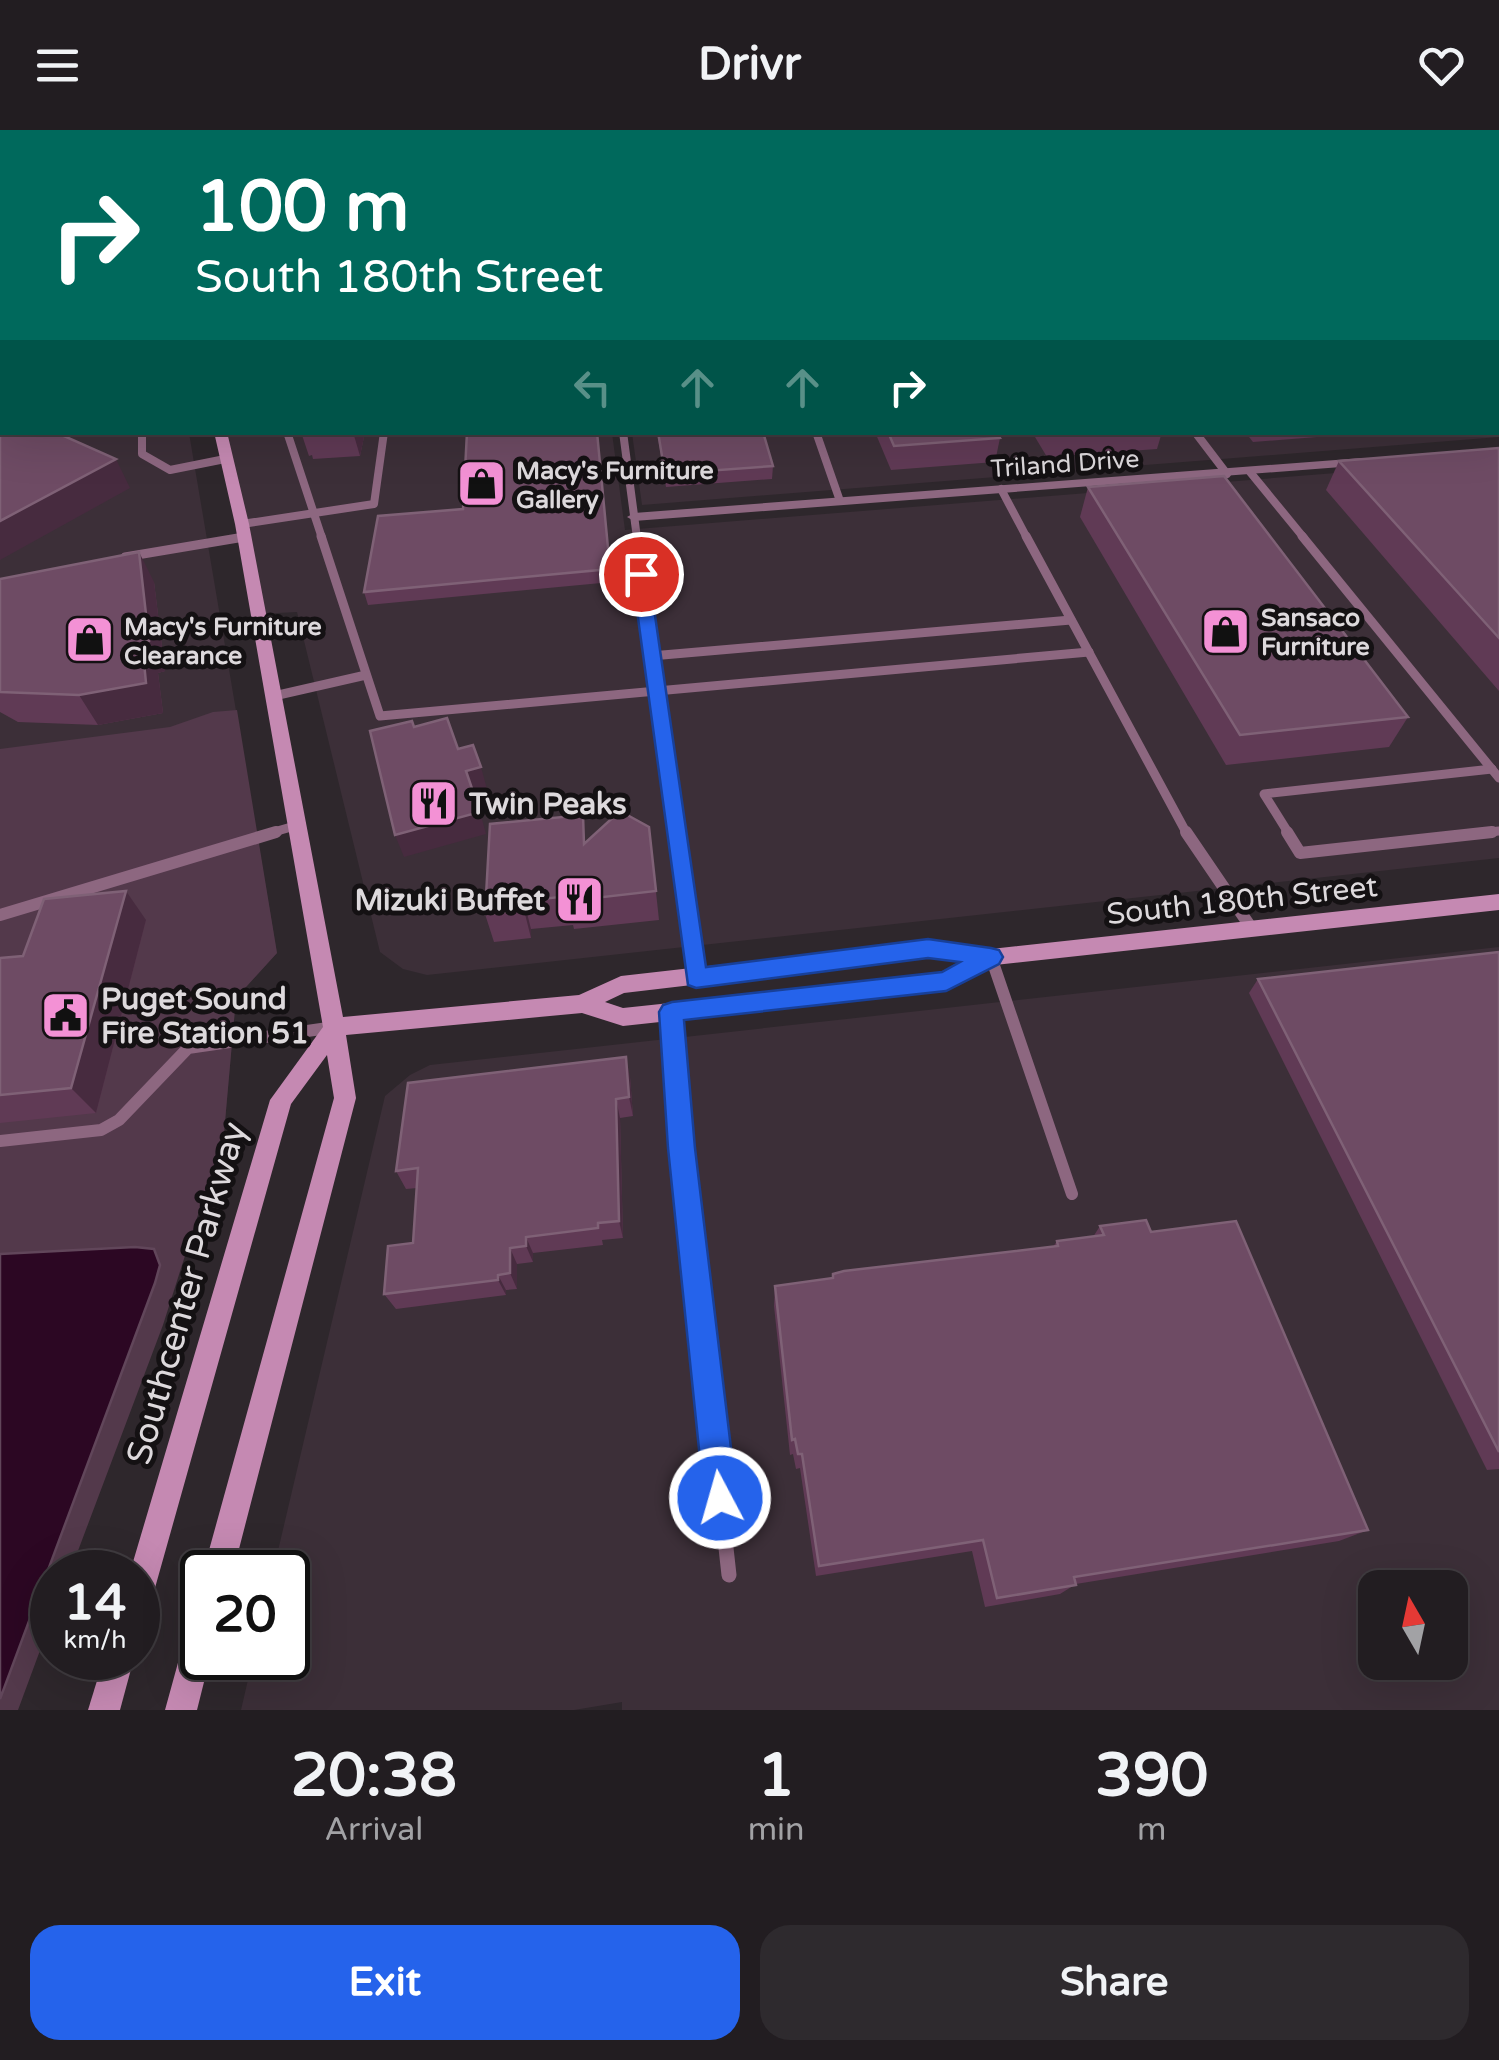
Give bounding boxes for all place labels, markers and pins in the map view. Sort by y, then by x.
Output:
place label: Macy's Furniture Gallery [516,456,714,515]
shop icon: Macy's Furniture Gallery [455,458,507,510]
pin [599,532,684,617]
place label: Sansaco Furniture [1261,603,1370,662]
shop icon: Sansaco Furniture [1200,605,1252,657]
place label: Macy's Furniture Clearance [124,612,322,671]
shop icon: Macy's Furniture Clearance [63,614,115,666]
restaurant icon: Twin Peaks [408,778,460,830]
place label: Twin Peaks [468,786,627,823]
restaurant icon: Mizuki Buffet [554,874,606,926]
place label: Mizuki Buffet [354,882,546,919]
place label: Puget Sound Fire Station 51 [101,981,309,1052]
public building icon: Puget Sound Fire Station 51 [40,990,92,1042]

